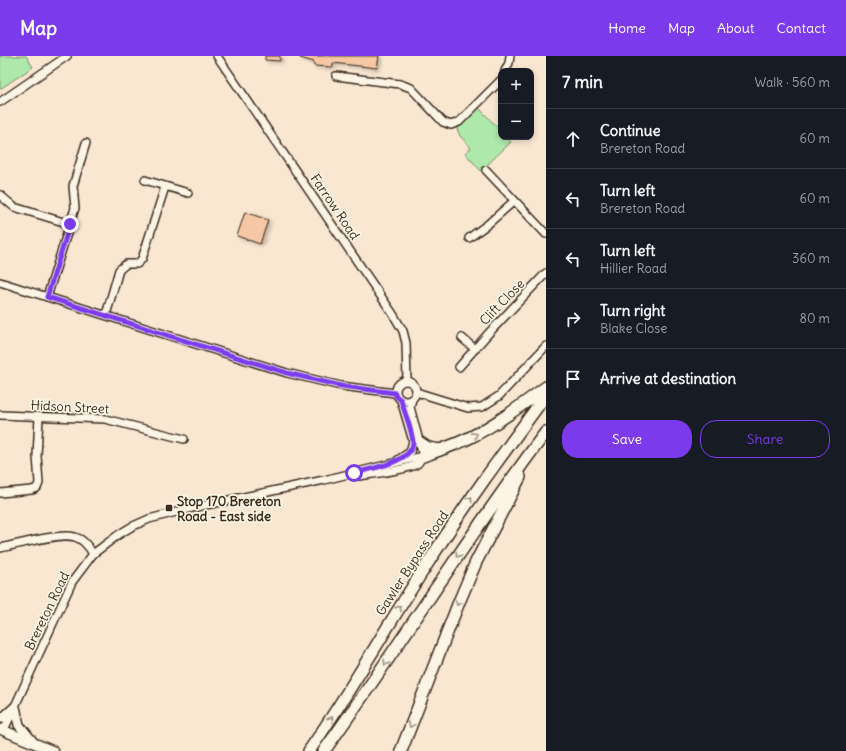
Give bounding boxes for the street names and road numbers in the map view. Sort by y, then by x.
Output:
street label: Farrow Road [307,171,363,243]
street label: Clift Close [476,275,528,329]
street label: Hidson Street [30,396,110,418]
street label: Gawler Bypass Road [372,507,452,619]
street label: Brereton Road [21,569,73,653]

